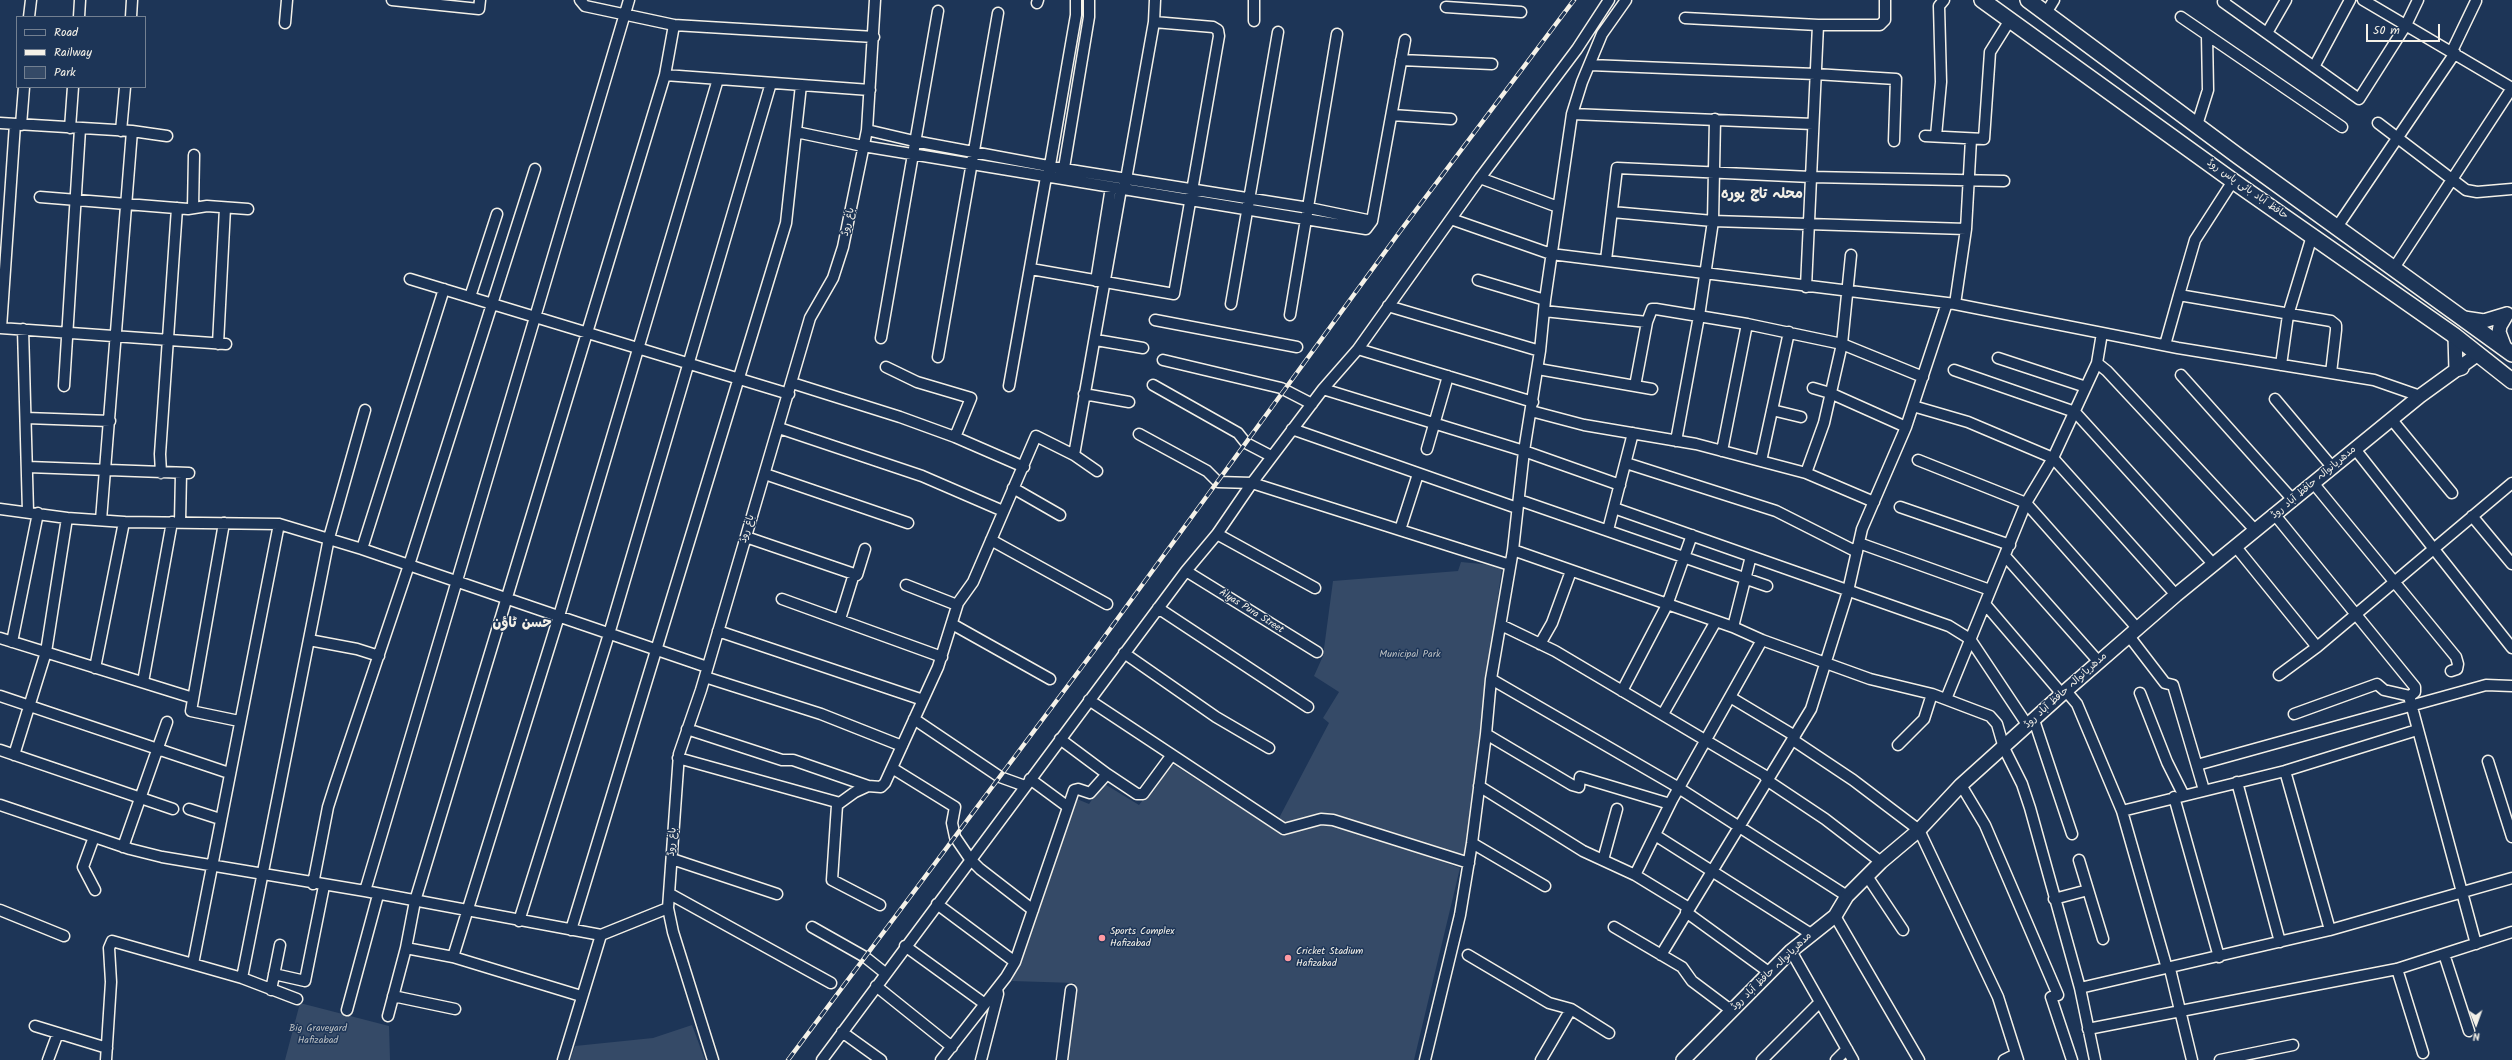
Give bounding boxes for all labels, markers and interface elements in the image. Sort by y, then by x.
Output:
legend [16,16,146,88]
scale bar [2368,16,2442,42]
text: 50 m [2373,21,2400,40]
text: Road [54,23,78,42]
text: Railway [54,43,92,62]
text: Park [54,63,76,82]
street label: حافظ آباد بائی پاس روڈ [2204,157,2290,223]
district label: محلہ تاج پورہ [1721,188,1803,204]
street label: باغ روڈ [840,207,858,237]
street label: مدھریانوالہ حافظ آباد روڈ [2269,444,2359,522]
street label: باغ روڈ [738,513,758,545]
street label: Alyas Pura Street [1217,587,1285,637]
district label: حسن ٹاؤن [492,617,552,633]
park label: Municipal Park [1379,649,1441,661]
street label: مدھریانوالہ حافظ آباد روڈ [2022,651,2110,731]
street label: باغ روڈ [666,827,680,857]
place label: Sports Complex Hafizabad [1110,926,1175,950]
street label: مدھریانوالہ حافظ آباد روڈ [1729,930,1815,1014]
marker: Sports Complex Hafizabad [1097,933,1107,943]
place label: Cricket Stadium Hafizabad [1296,946,1363,970]
marker: Cricket Stadium Hafizabad [1283,953,1293,963]
north arrow [2456,1004,2496,1044]
park label: Big Graveyard Hafizabad [289,1023,347,1046]
text: N [2473,1027,2480,1045]

